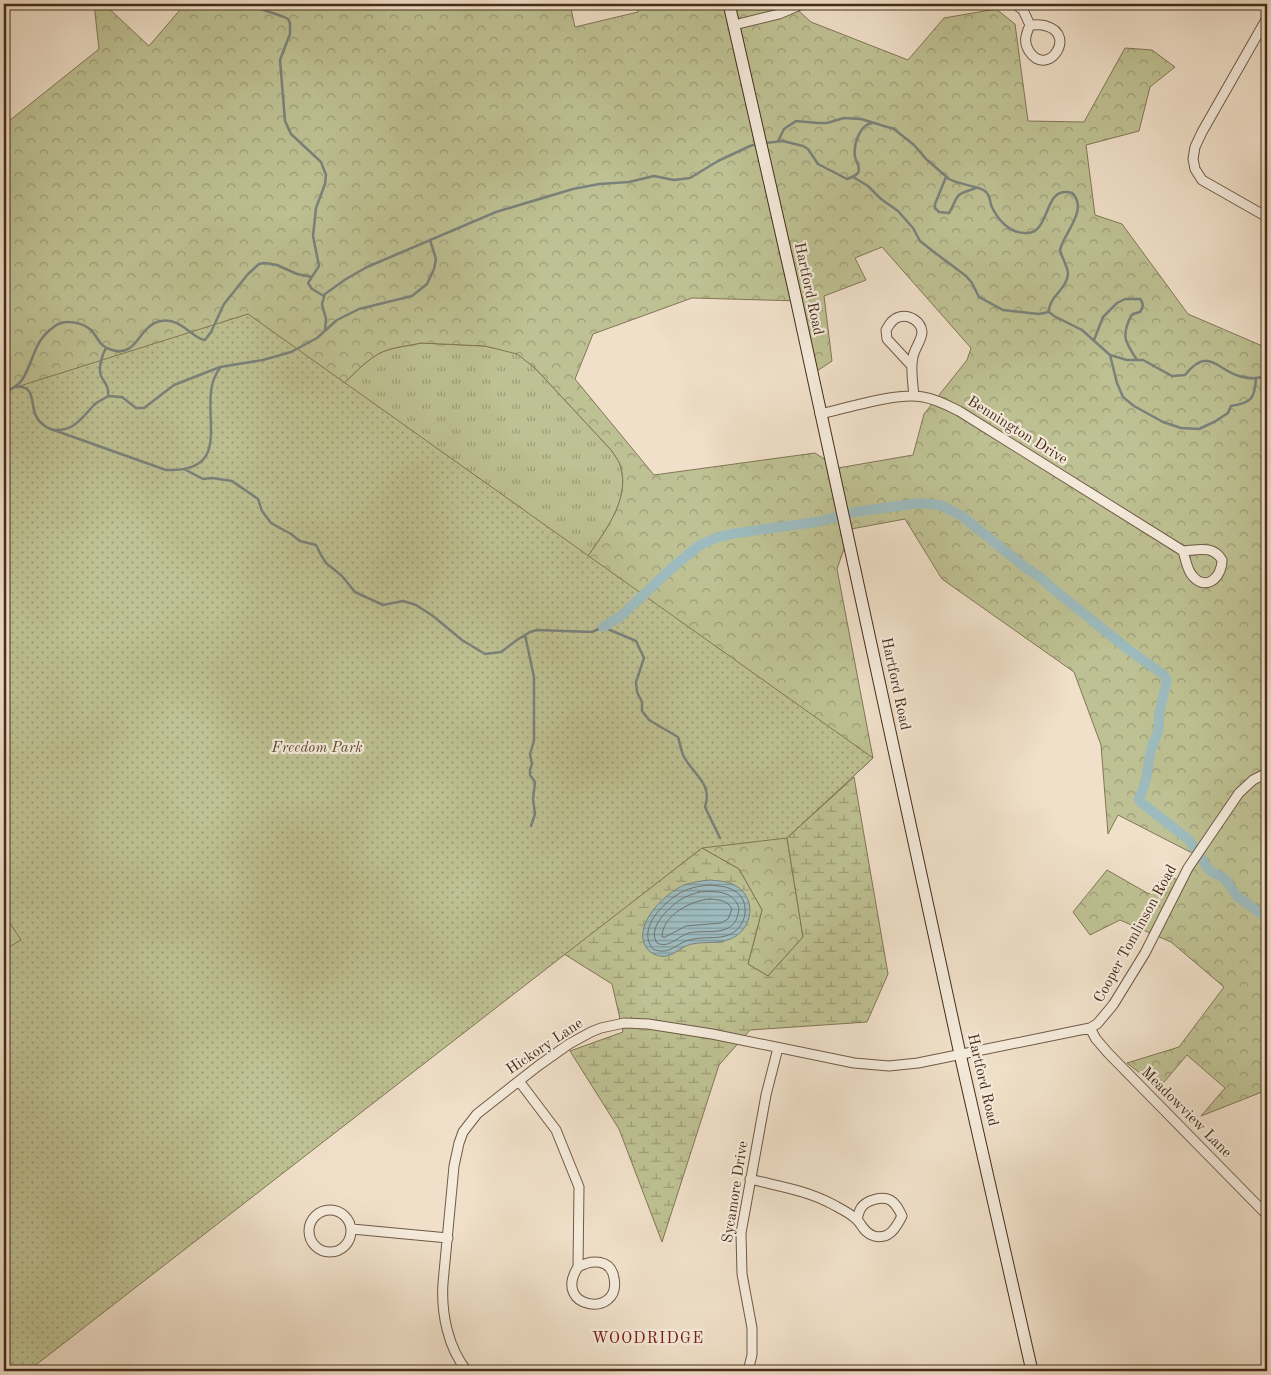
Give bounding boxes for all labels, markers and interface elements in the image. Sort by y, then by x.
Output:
street label: Hartford Road [791,241,825,337]
street label: Bennington Drive [964,394,1070,468]
street label: Hartford Road [878,636,912,732]
park label: Freedom Park [270,741,363,756]
street label: Cooper Tomlinson Road [1092,862,1180,1005]
street label: Hickory Lane [504,1016,586,1078]
street label: Hartford Road [964,1032,1000,1128]
street label: Meadowview Lane [1138,1065,1234,1161]
street label: Sycamore Drive [721,1140,751,1244]
district label: WOODRIDGE [592,1331,704,1347]

